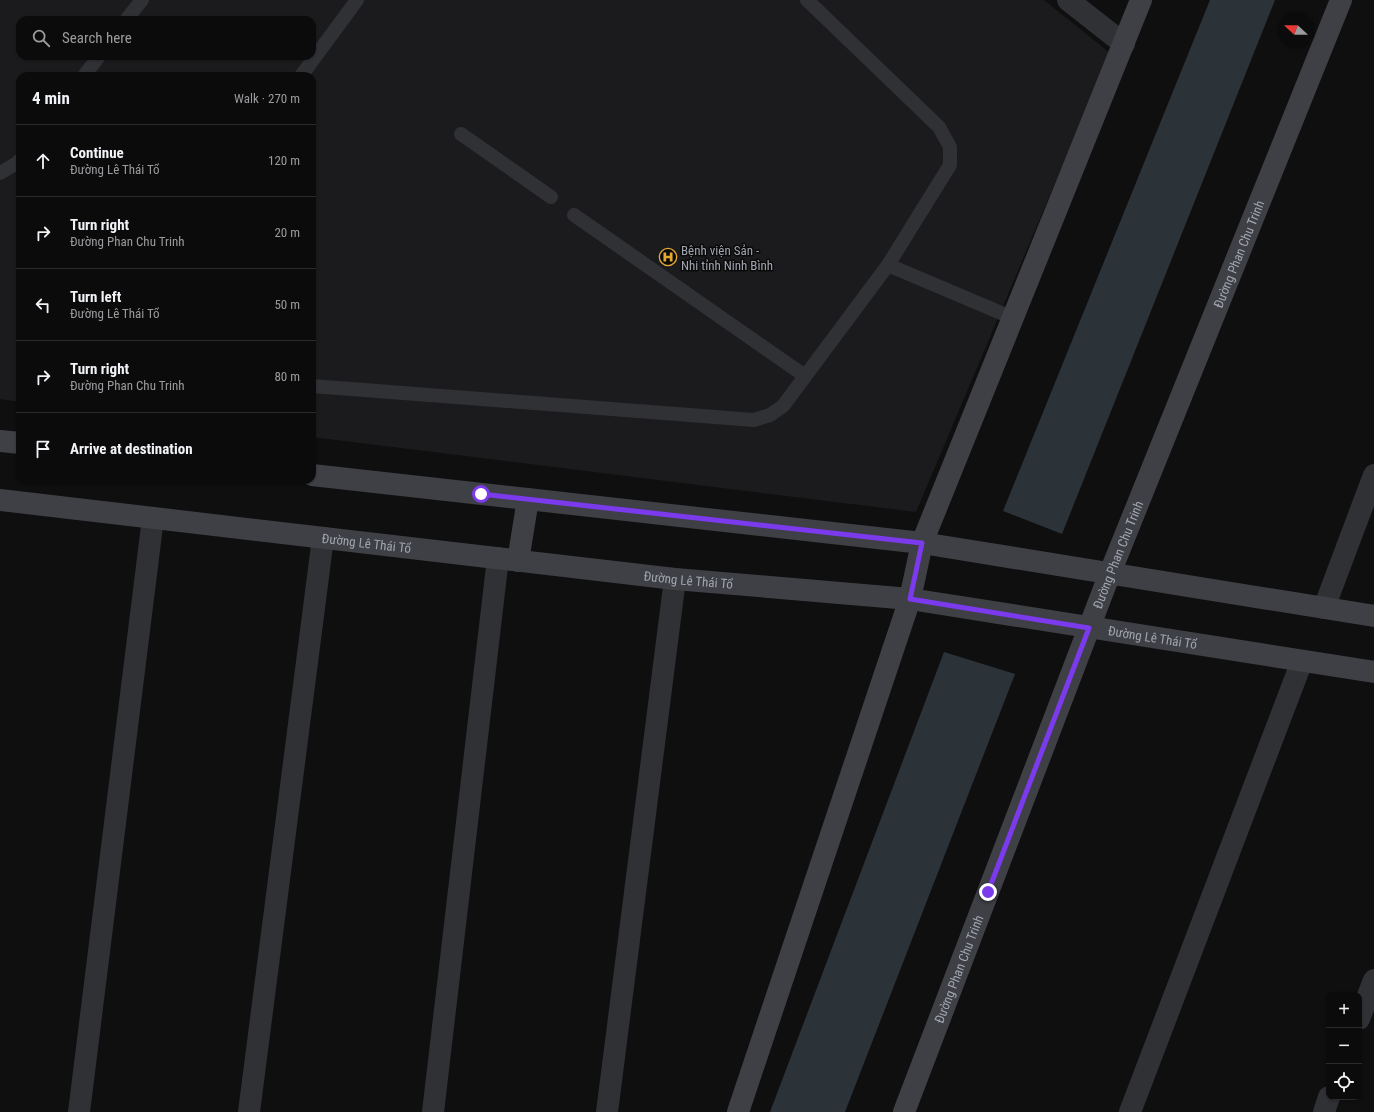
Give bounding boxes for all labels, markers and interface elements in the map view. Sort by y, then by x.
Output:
north arrow [1278,12,1314,48]
search box [16,16,316,60]
icon: search [30,27,52,49]
text: Search here [62,29,132,47]
text: 4 min [32,88,70,108]
text: Walk · 270 m [234,91,300,106]
text: Continue [70,144,124,162]
icon: ahead [32,150,54,172]
text: 120 m [268,153,300,168]
text: Đường Lê Thái Tổ [70,162,160,177]
street label: Đường Phan Chu Trinh [1210,198,1267,310]
text: Turn right [70,216,129,234]
icon: right [32,222,54,244]
text: 20 m [274,225,300,240]
text: Đường Phan Chu Trinh [70,234,184,249]
place label: Bệnh viện Sản - Nhi tỉnh Ninh Bình [681,243,773,273]
hospital icon: Bệnh viện Sản - Nhi tỉnh Ninh Bình [658,247,678,267]
text: Turn left [70,288,121,306]
icon: left [32,294,54,316]
text: 50 m [274,297,300,312]
text: Đường Lê Thái Tổ [70,306,160,321]
text: Turn right [70,360,129,378]
icon: right [32,366,54,388]
text: 80 m [274,369,300,384]
text: Đường Phan Chu Trinh [70,378,184,393]
icon: arrive [32,438,54,460]
text: Arrive at destination [70,440,193,458]
route start [472,485,490,503]
street label: Đường Phan Chu Trinh [1090,499,1146,611]
street label: Đường Lê Thái Tổ [321,530,412,556]
street label: Đường Lê Thái Tổ [643,568,734,591]
street label: Đường Lê Thái Tổ [1107,623,1199,652]
route end [979,883,997,901]
street label: Đường Phan Chu Trinh [931,913,986,1025]
map controls [1326,992,1362,1100]
button: + [1326,992,1362,1028]
button: − [1326,1028,1362,1064]
button: locate [1326,1064,1362,1100]

